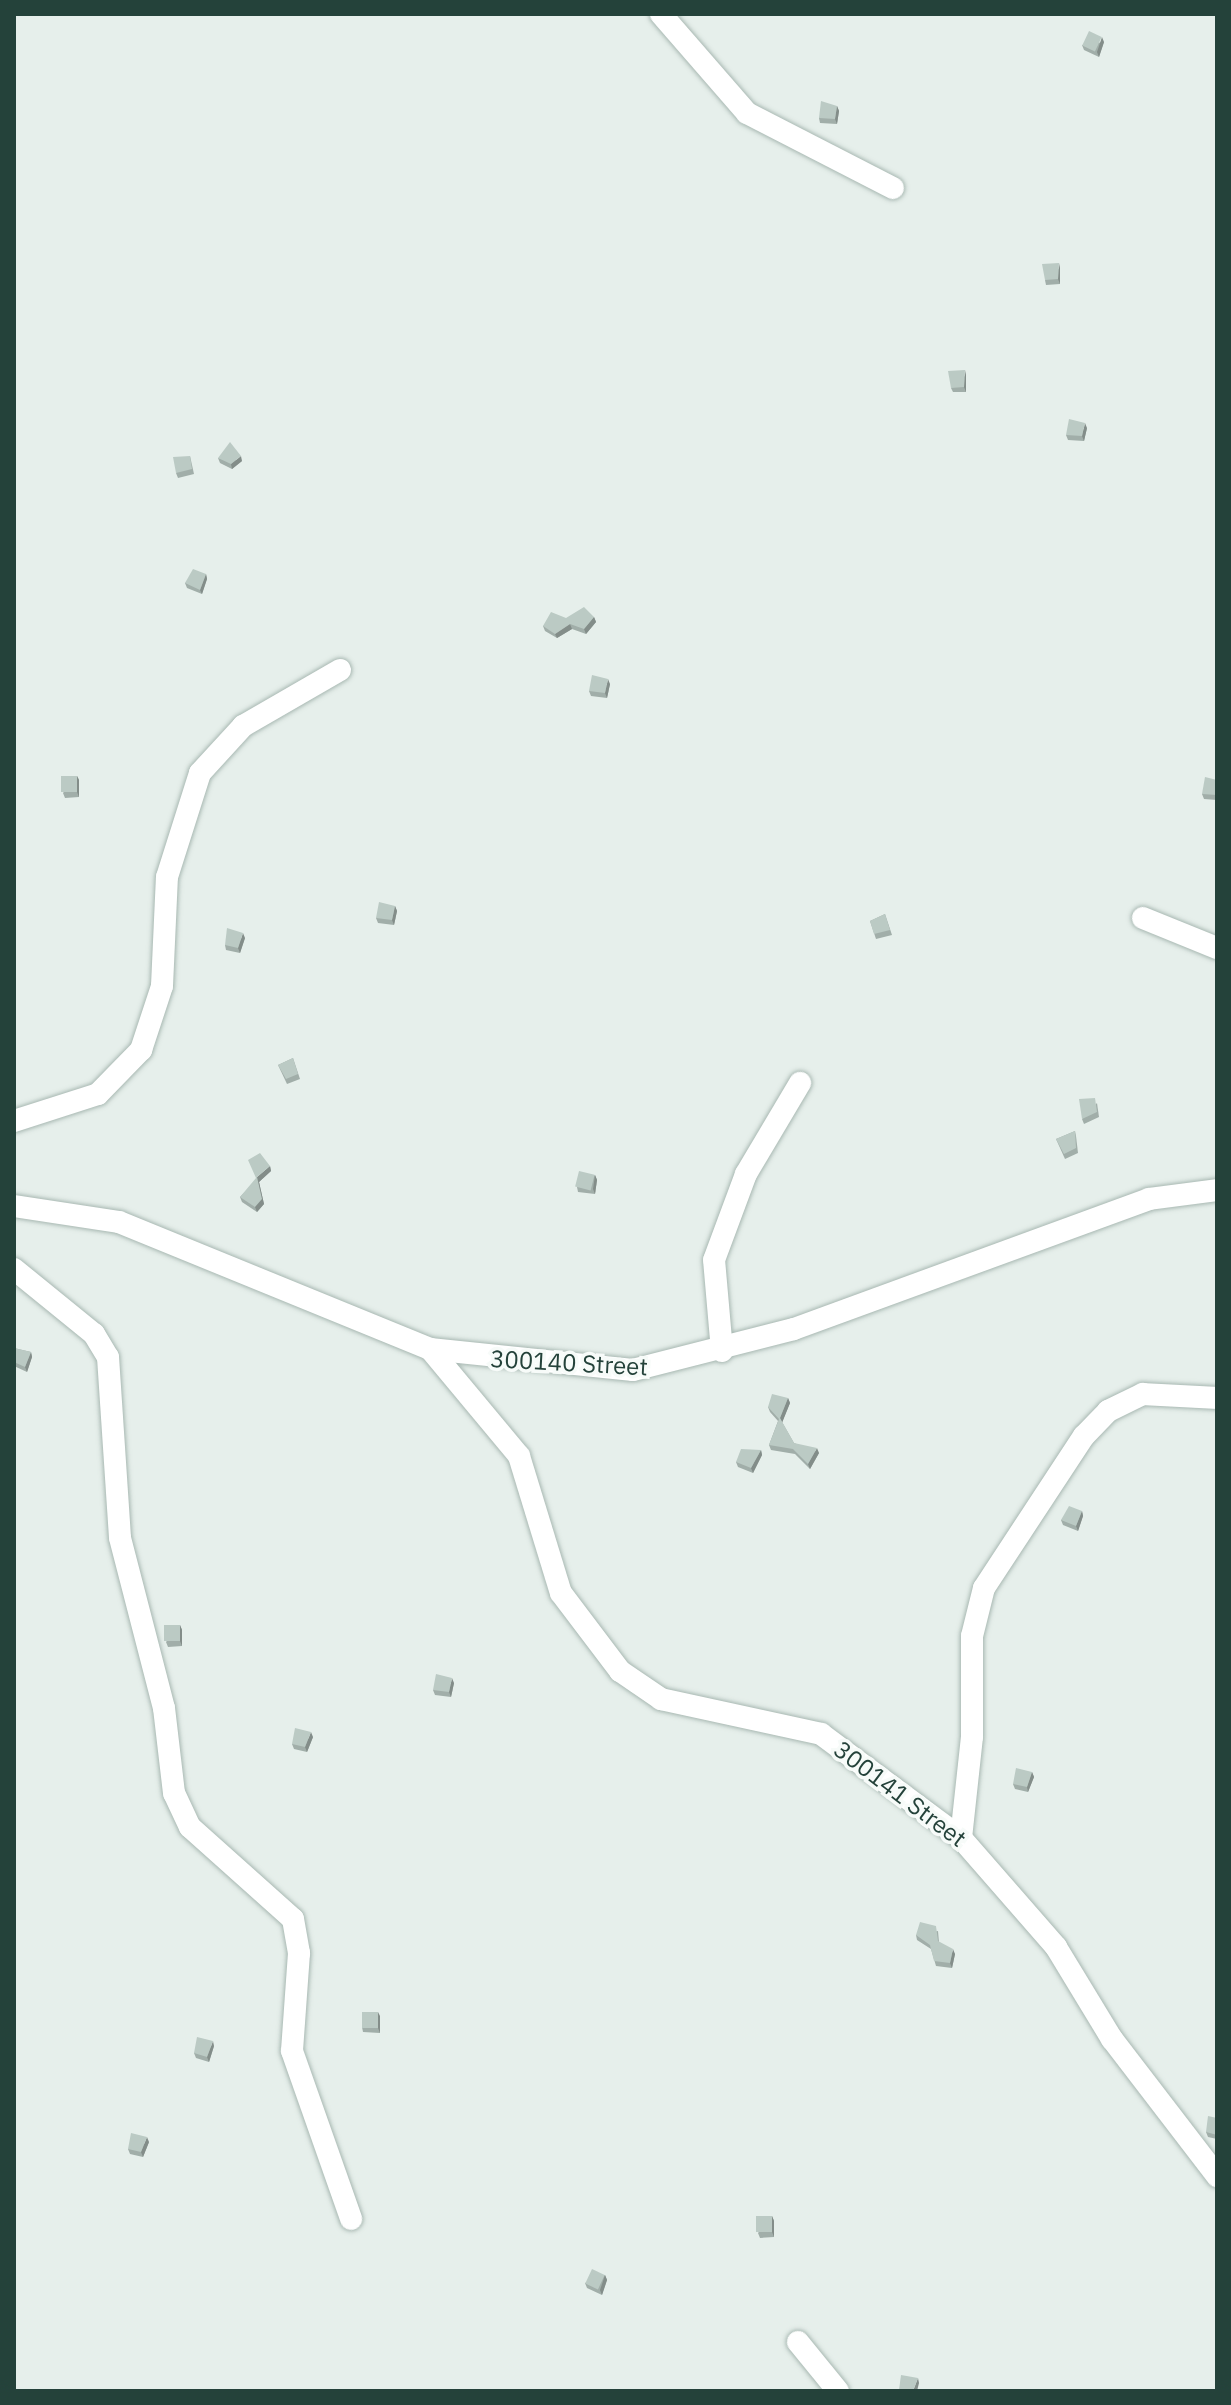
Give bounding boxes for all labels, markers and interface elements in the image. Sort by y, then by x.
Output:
street label: 300140 Street [489,1344,649,1382]
street label: 300141 Street [828,1735,972,1853]

